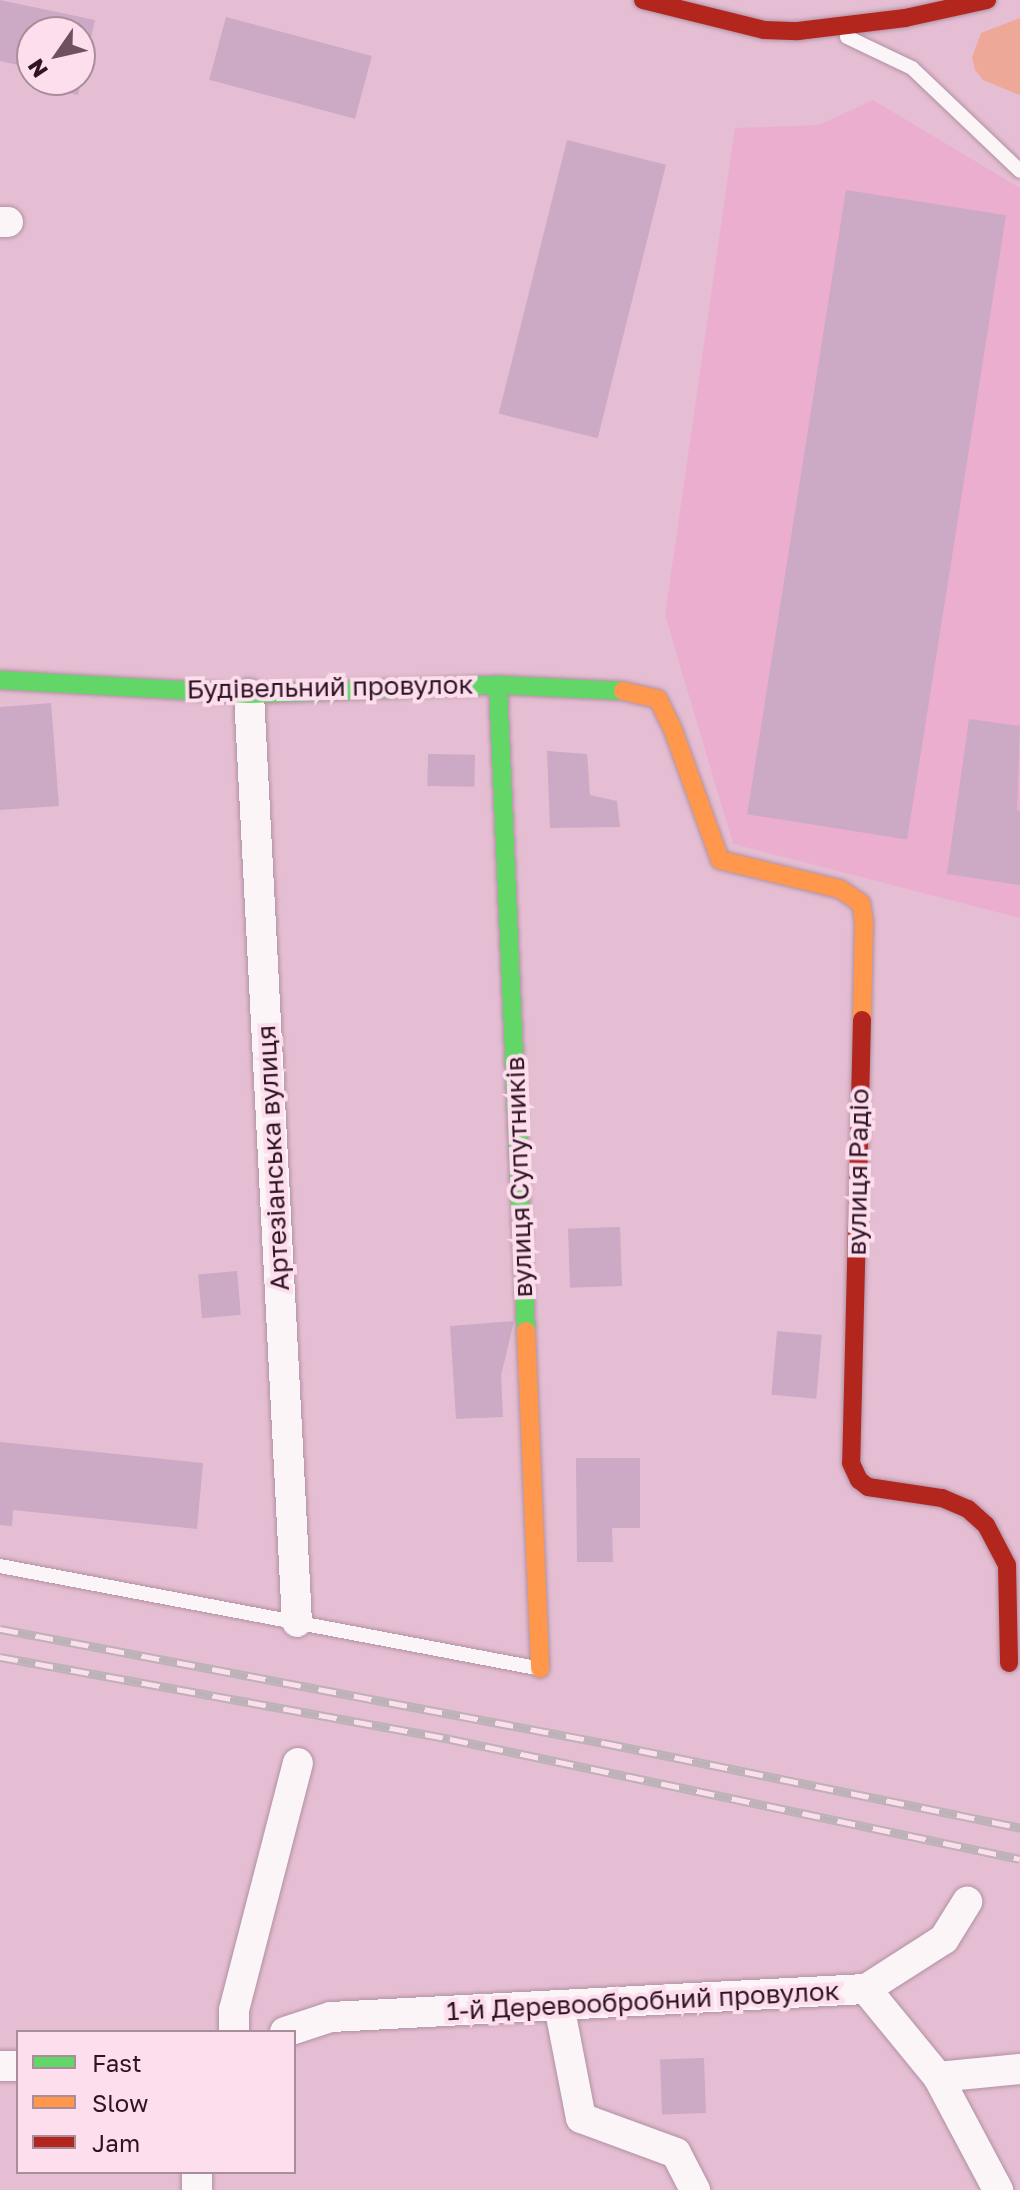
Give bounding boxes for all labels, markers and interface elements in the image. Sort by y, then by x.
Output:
north arrow [16,16,96,96]
text: N [21,54,53,83]
street label: Будівельний провулок [186,669,474,705]
street label: Артезіанська вулиця [250,1024,296,1292]
street label: вулиця Супутників [499,1056,539,1298]
street label: вулиця Радіо [841,1088,875,1256]
street label: 1-й Деревообробний провулок [446,1975,840,2027]
legend [16,2030,296,2174]
text: Fast [92,2048,142,2077]
text: Slow [92,2088,148,2117]
text: Jam [92,2128,140,2157]

